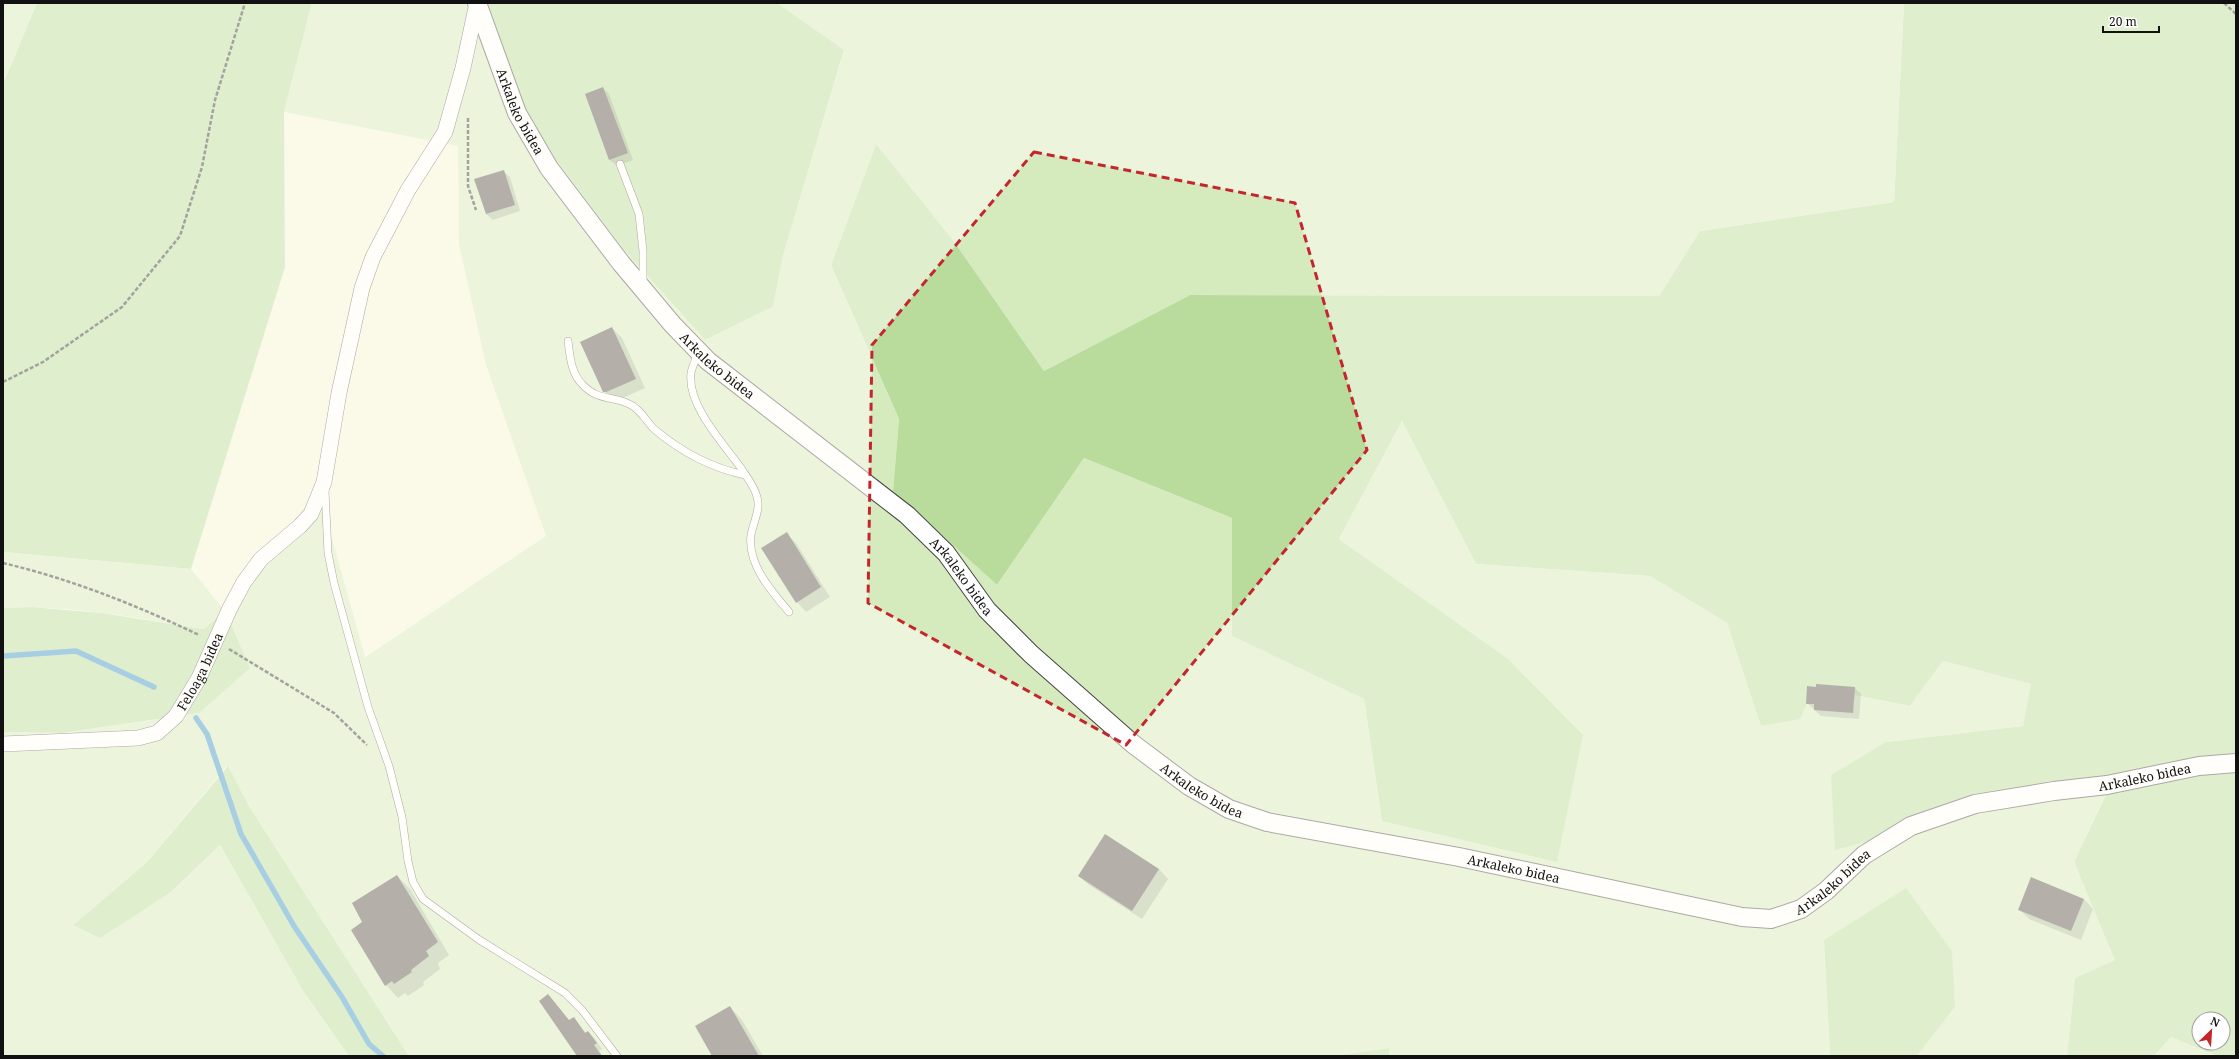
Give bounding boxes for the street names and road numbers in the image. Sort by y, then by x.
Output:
street label: Arkaleko bidea [492,66,548,158]
street label: Arkaleko bidea [676,328,759,403]
street label: Arkaleko bidea [926,533,997,620]
street label: Feloaga bidea [173,630,227,714]
street label: Arkaleko bidea [1157,759,1245,822]
street label: Arkaleko bidea [2098,759,2193,795]
street label: Arkaleko bidea [1793,844,1874,919]
street label: Arkaleko bidea [1466,850,1562,887]

